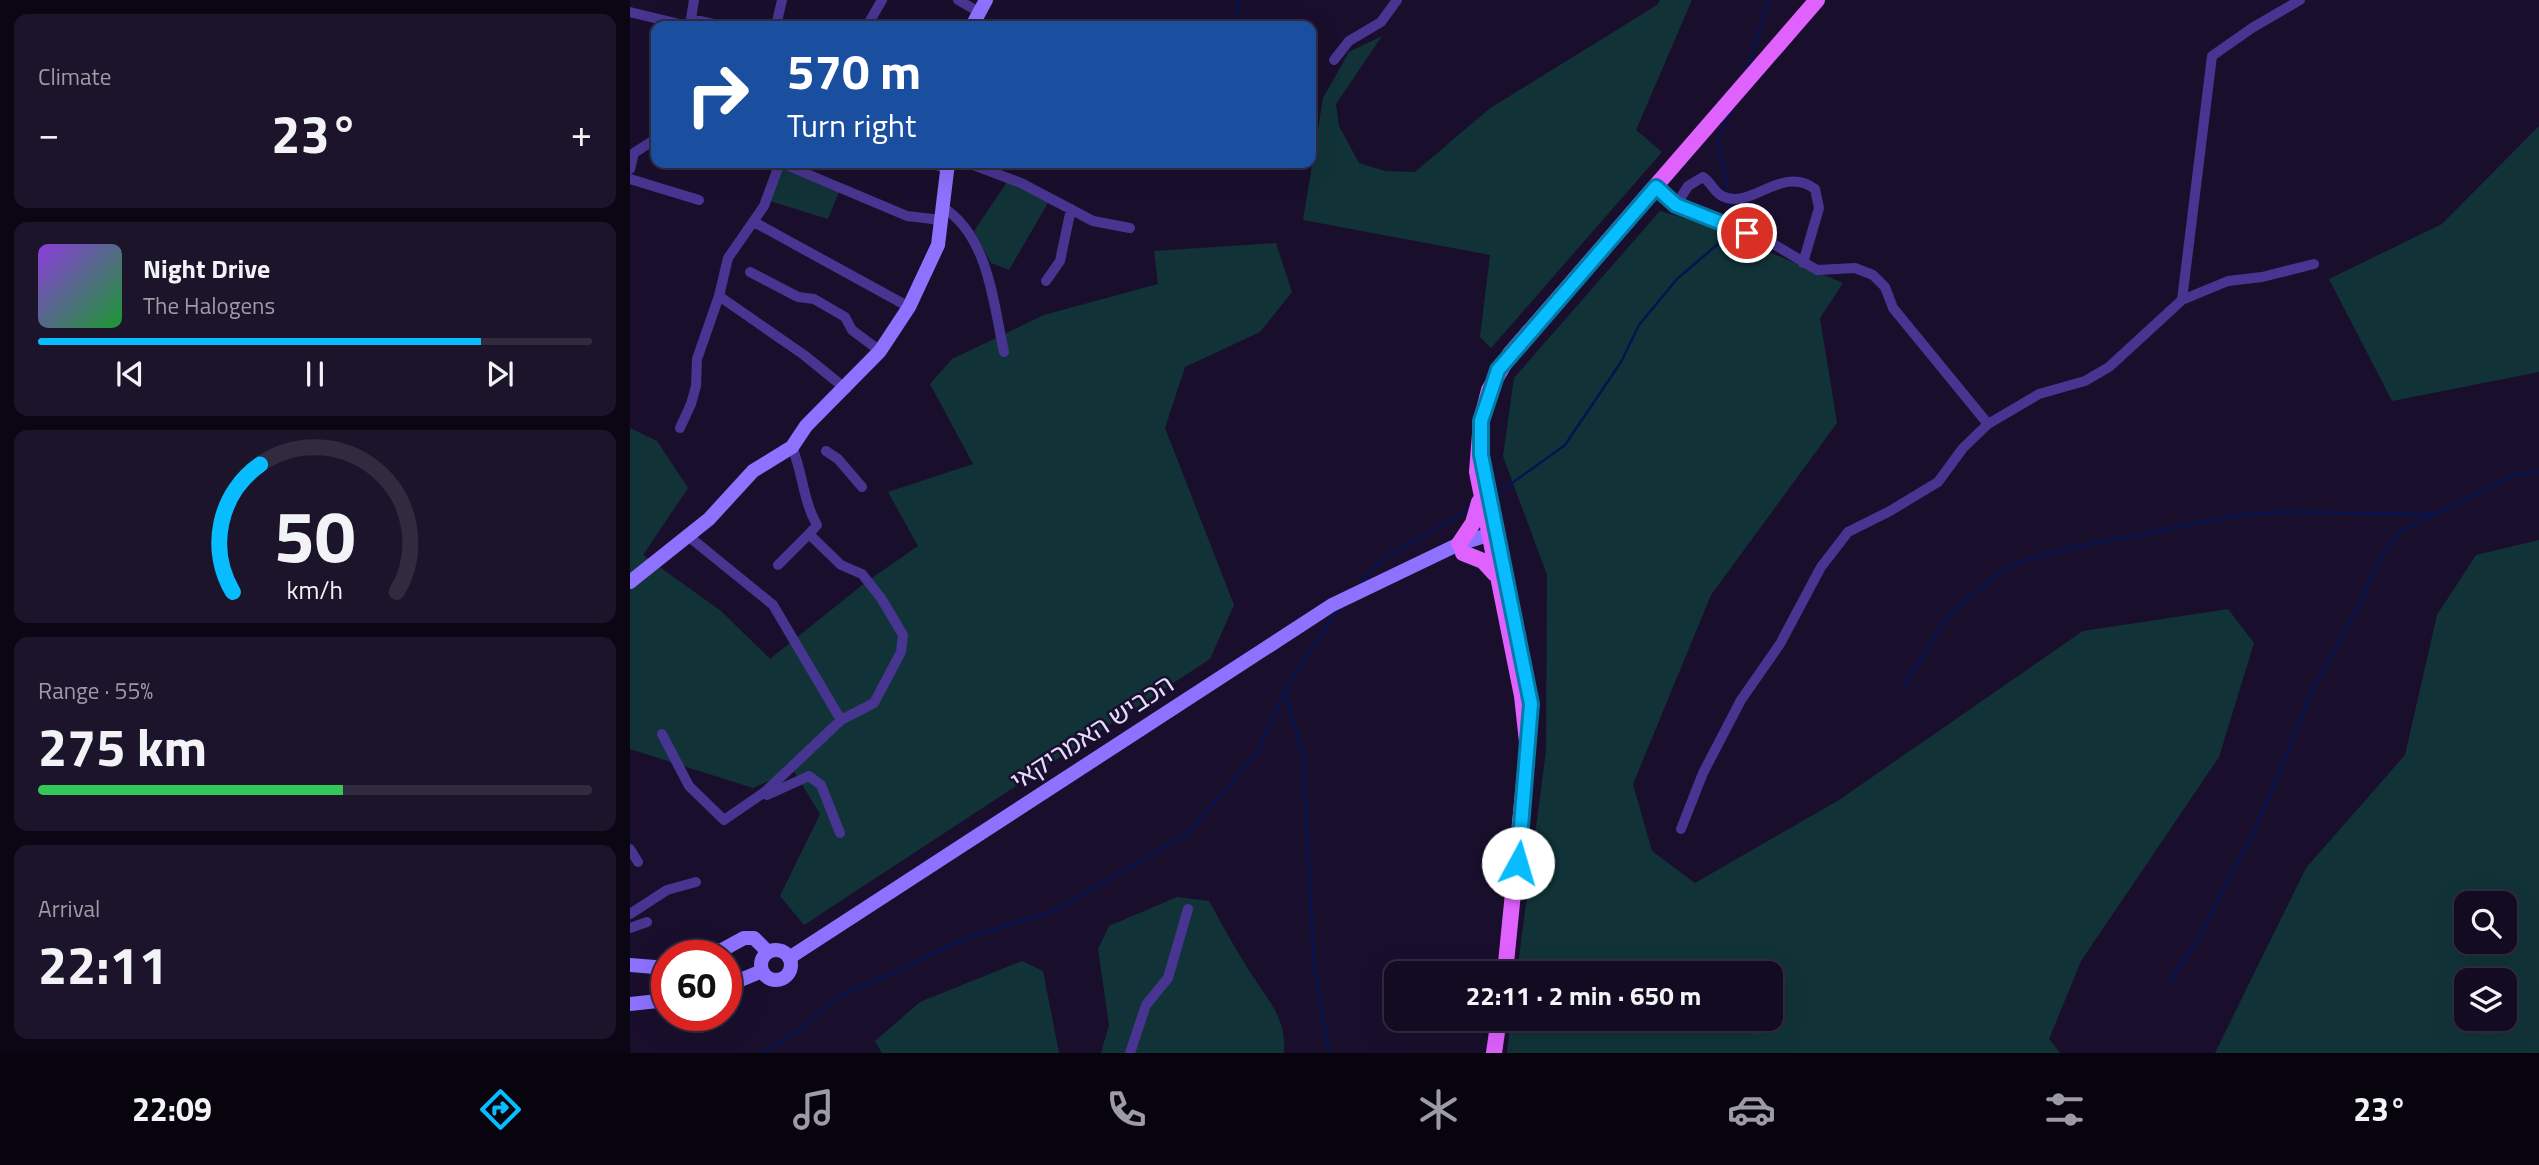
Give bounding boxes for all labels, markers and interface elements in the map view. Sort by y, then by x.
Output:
text: 570 m [787,33,921,108]
icon: right [672,49,763,140]
text: Climate [38,59,111,94]
text: 23° [271,94,359,173]
text: Turn right [787,101,916,149]
text: − [38,104,59,162]
text: + [571,104,592,162]
pin [1717,203,1777,263]
icon: arrive [1728,214,1766,252]
text: Night Drive [143,249,270,288]
text: The Halogens [143,288,275,323]
icon: previous [111,355,149,393]
icon: pause [296,355,334,393]
icon: next [481,355,519,393]
text: 50 [274,481,356,591]
text: km/h [287,571,343,609]
street label: הכביש האמריקאי [1002,664,1181,799]
text: Range · 55% [38,673,153,708]
text: 275 km [38,707,207,786]
position arrow [1481,826,1555,900]
text: Arrival [38,891,100,926]
map controls [2454,891,2517,1031]
button: search [2454,891,2517,954]
text: 22:11 [38,925,168,1004]
speed limit sign: 60 [651,940,742,1031]
button: layers [2454,968,2517,1031]
text: 22:11 · 2 min · 650 m [1466,976,1701,1015]
text: 22:09 [132,1085,212,1133]
icon: directions [476,1085,525,1134]
icon: music [789,1085,838,1134]
icon: phone [1102,1085,1151,1134]
icon: climate [1414,1085,1463,1134]
icon: car [1727,1085,1776,1134]
icon: filters [2040,1085,2089,1134]
text: 23° [2353,1085,2407,1133]

